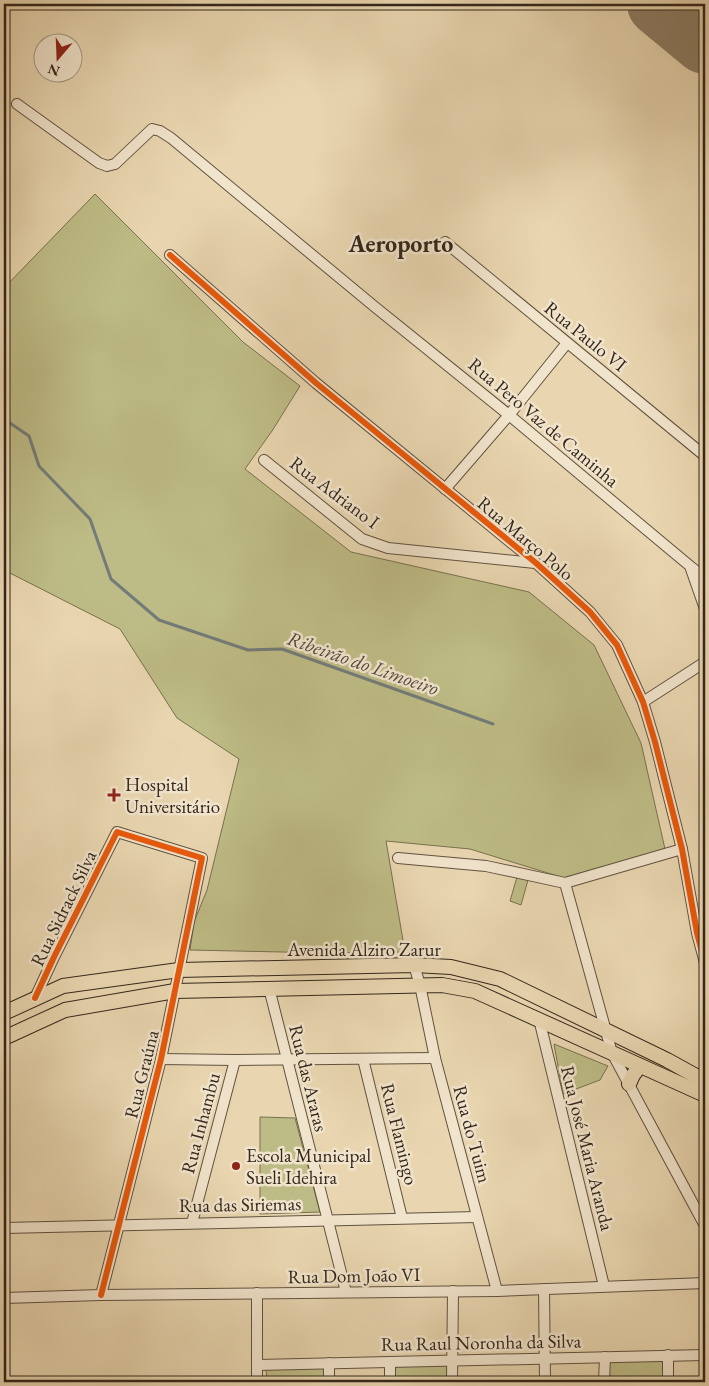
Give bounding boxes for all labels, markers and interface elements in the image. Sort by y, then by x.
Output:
north arrow [32,32,82,82]
text: N [45,60,62,81]
district label: Aeroporto [348,228,453,259]
street label: Rua Paulo VI [539,295,632,378]
street label: Rua Pero Vaz de Caminha [463,352,625,493]
street label: Rua Adriano I [285,451,385,535]
street label: Rua Março Polo [472,491,579,586]
water label: Ribeirão do Limoeiro [284,625,443,701]
place label: Hospital Universitário [125,772,220,819]
marker: Hospital Universitário [107,788,121,802]
street label: Rua Sidrack Silva [25,846,103,970]
street label: Avenida Alziro Zarur [286,937,441,962]
street label: Rua das Araras [283,1022,334,1134]
street label: Rua Graúna [118,1027,165,1121]
street label: Rua José Maria Aranda [555,1063,620,1234]
street label: Rua Inhambu [175,1070,226,1176]
street label: Rua Flamingo [375,1081,424,1188]
street label: Rua do Tuim [448,1083,498,1186]
place label: Escola Municipal Sueli Idehira [246,1143,372,1190]
marker: Escola Municipal Sueli Idehira [230,1160,242,1172]
street label: Rua das Siriemas [179,1191,301,1218]
street label: Rua Dom João VI [287,1262,421,1289]
street label: Rua Raul Noronha da Silva [381,1328,582,1357]

